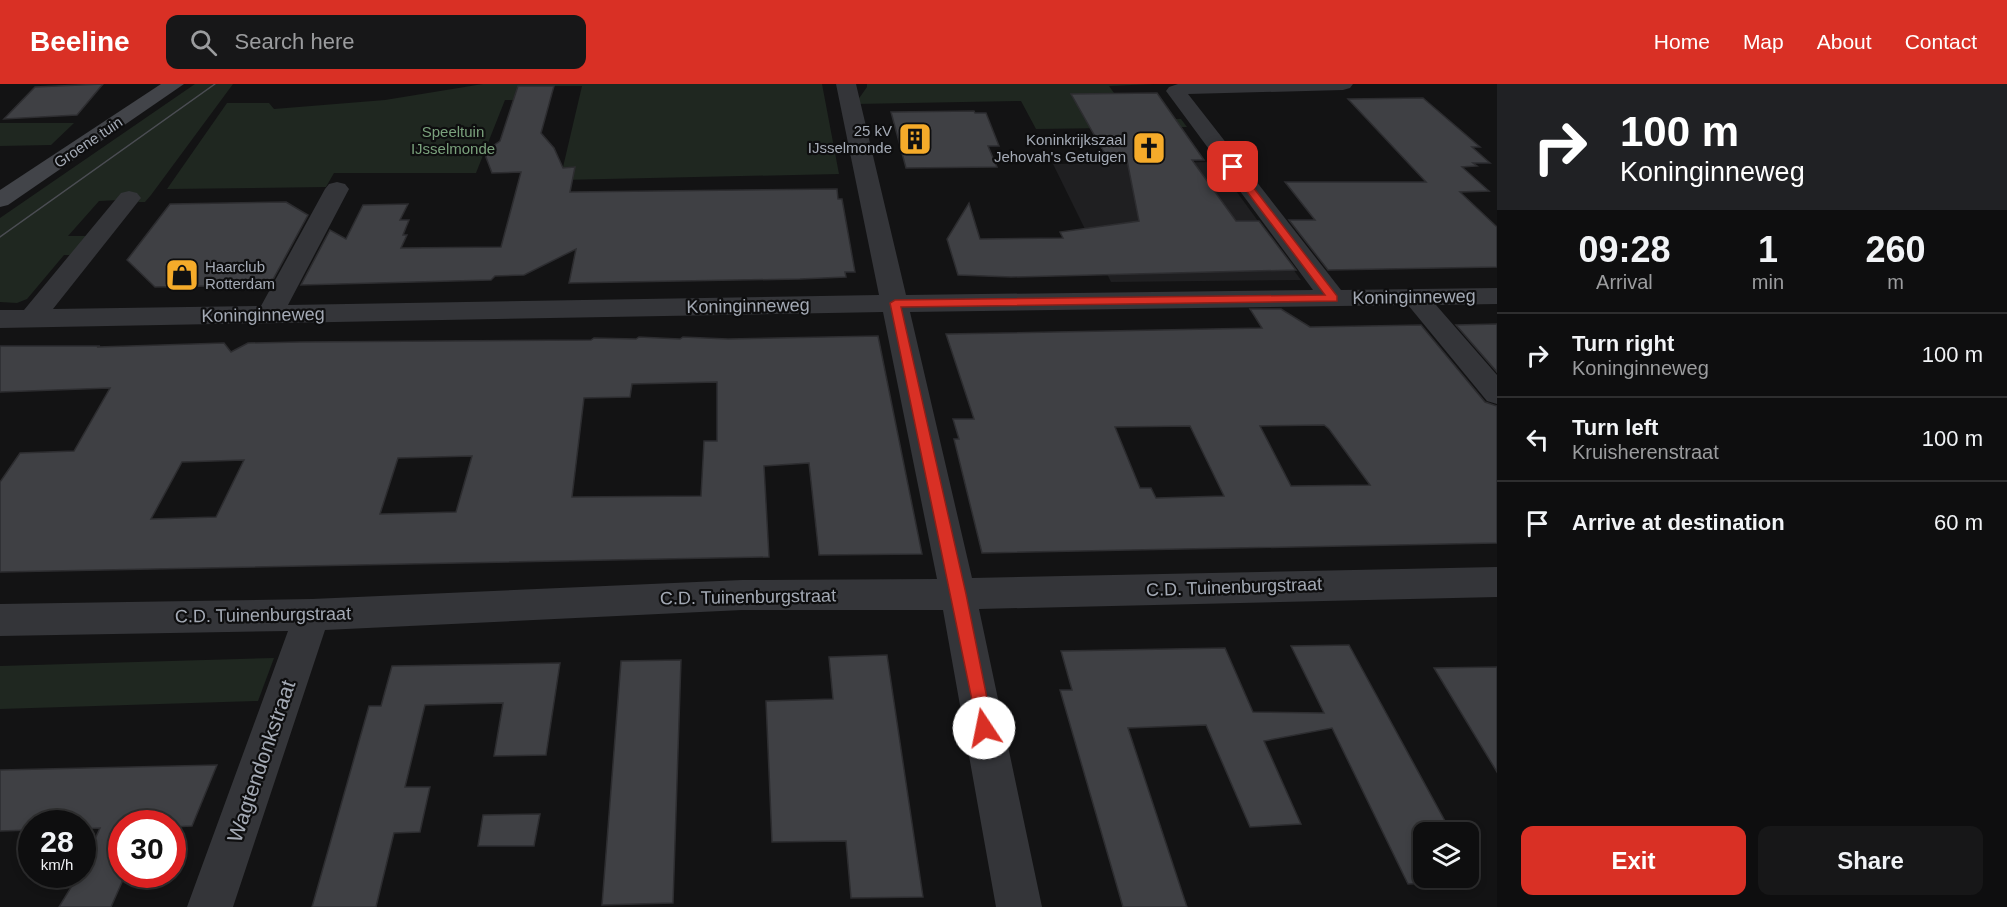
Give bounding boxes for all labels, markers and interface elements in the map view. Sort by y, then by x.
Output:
search box [166,15,586,69]
text: Beeline [30,26,130,57]
icon: search [187,26,220,59]
text: Search here [235,29,354,54]
text: Home [1654,30,1710,53]
text: Map [1743,30,1784,53]
text: About [1817,30,1872,53]
text: Contact [1905,30,1977,53]
icon: right [1521,108,1599,186]
text: 100 m [1620,108,1739,155]
street label: Groene tuin [51,113,125,171]
building icon: 25 kV IJsselmonde [897,121,933,157]
place label: 25 kV IJsselmonde [808,122,892,156]
park label: Speeltuin IJsselmonde [411,123,495,157]
church icon: Koninkrijkszaal Jehovah's Getuigen [1131,130,1167,166]
place label: Koninkrijkszaal Jehovah's Getuigen [994,131,1126,165]
pin [1207,141,1258,192]
icon: arrive [1216,150,1249,183]
text: Koninginneweg [1620,157,1805,187]
text: 09:28 [1578,229,1670,270]
text: 1 [1758,229,1778,270]
text: 260 [1865,229,1926,270]
shop icon: Haarclub Rotterdam [164,257,200,293]
place label: Haarclub Rotterdam [205,258,275,292]
text: Arrival [1596,271,1653,293]
text: min [1752,271,1784,293]
text: m [1887,271,1904,293]
street label: Koninginneweg [1352,286,1476,308]
street label: Koninginneweg [686,295,810,317]
street label: Koninginneweg [201,304,325,326]
text: Turn right [1572,331,1674,356]
icon: right [1521,339,1554,372]
text: 100 m [1922,342,1983,367]
text: Koninginneweg [1572,357,1709,379]
text: Turn left [1572,415,1658,440]
icon: left [1521,423,1554,456]
text: 100 m [1922,426,1983,451]
text: Kruisherenstraat [1572,441,1719,463]
icon: arrive [1521,507,1554,540]
text: Arrive at destination [1572,510,1785,535]
text: 60 m [1934,510,1983,535]
street label: C.D. Tuinenburgstraat [1146,574,1322,600]
street label: C.D. Tuinenburgstraat [660,585,836,609]
street label: C.D. Tuinenburgstraat [175,603,351,627]
street label: Wagtendonkstraat [223,677,300,845]
position arrow [952,696,1016,760]
speed limit sign: 30 [108,810,186,888]
map controls [1413,822,1479,888]
button: layers [1413,822,1479,888]
text: 28 [40,825,74,858]
button: Exit [1521,826,1746,895]
button: Share [1758,826,1983,895]
text: km/h [41,856,73,873]

